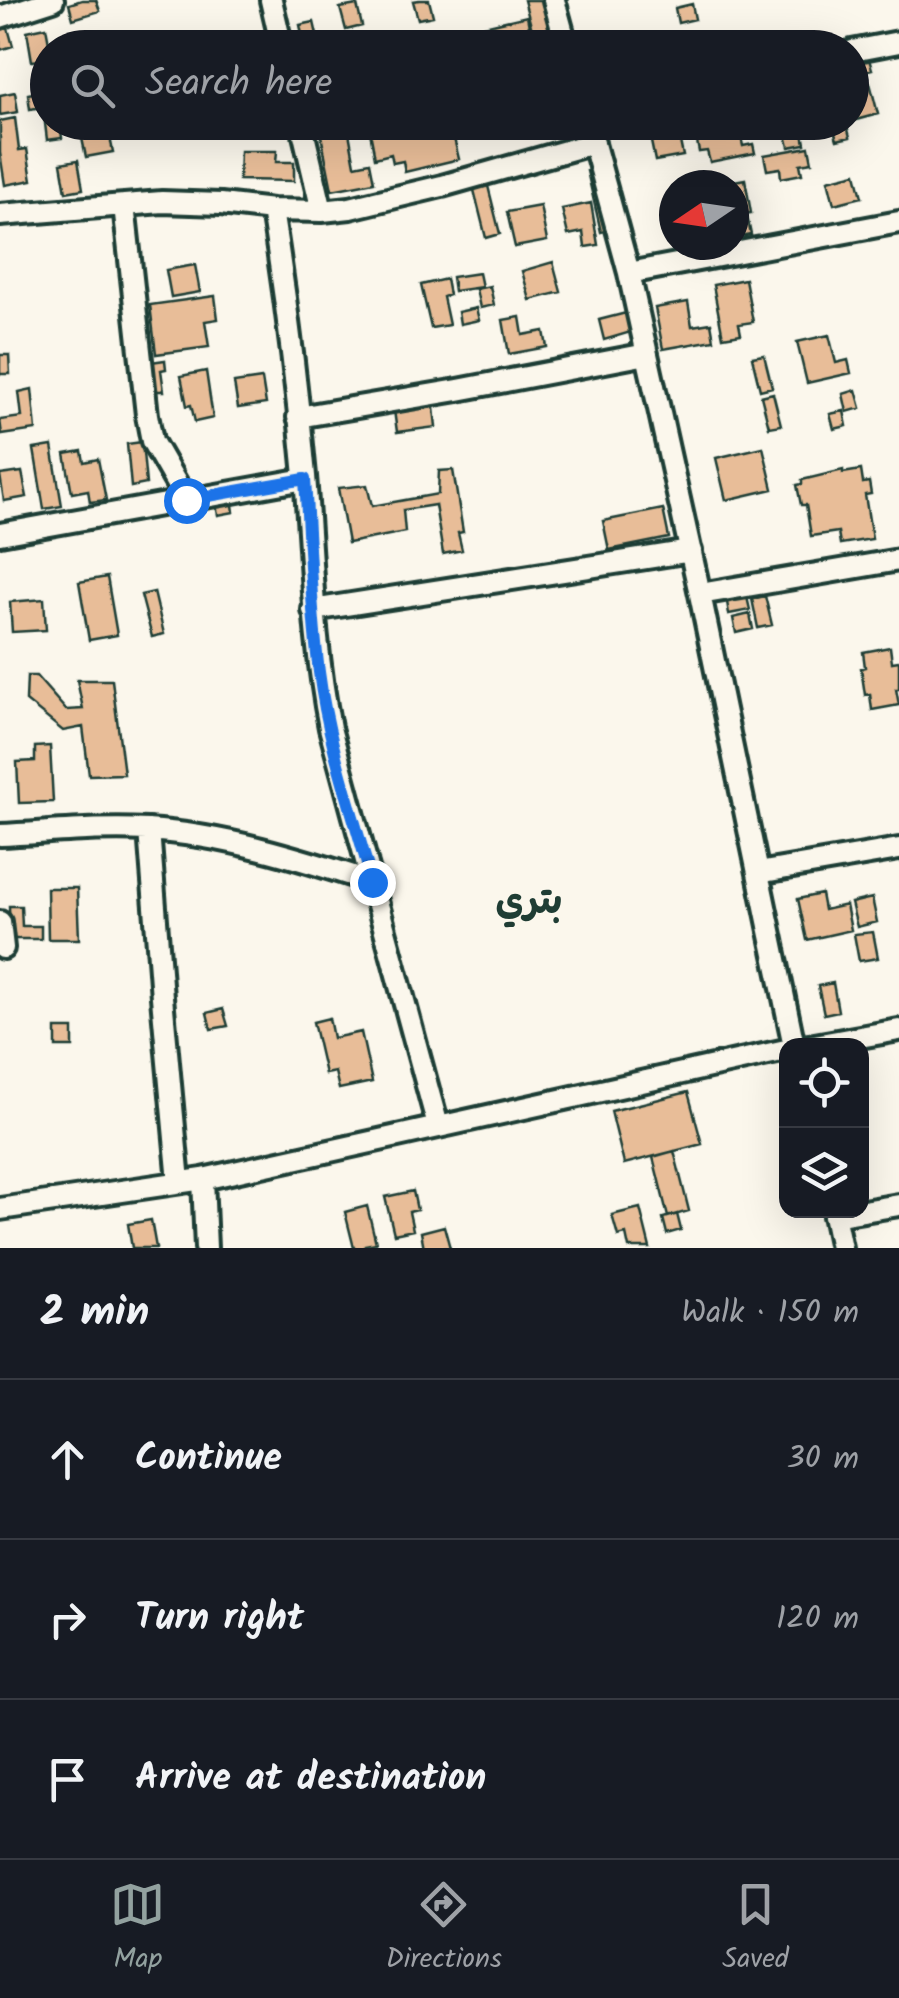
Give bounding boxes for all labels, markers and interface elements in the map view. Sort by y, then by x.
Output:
search box [30,30,869,140]
text: Search here [145,55,332,115]
icon: search [65,58,120,113]
north arrow [659,170,749,260]
route start [164,478,210,524]
route end [350,860,396,906]
district label: بتري [496,873,562,933]
map controls [779,1038,869,1218]
button: locate [779,1038,869,1128]
button: layers [779,1128,869,1218]
text: 2 min [40,1280,149,1347]
text: Walk · 150 m [681,1288,859,1339]
text: Continue [135,1429,282,1489]
icon: ahead [40,1432,95,1487]
text: 30 m [786,1434,859,1485]
text: Turn right [135,1589,304,1649]
icon: right [40,1592,95,1647]
text: 120 m [776,1594,859,1645]
text: Arrive at destination [135,1749,486,1809]
icon: arrive [40,1752,95,1807]
tab: Map [110,1877,165,1982]
tab: Directions [386,1877,502,1982]
tab: Saved [722,1877,789,1982]

